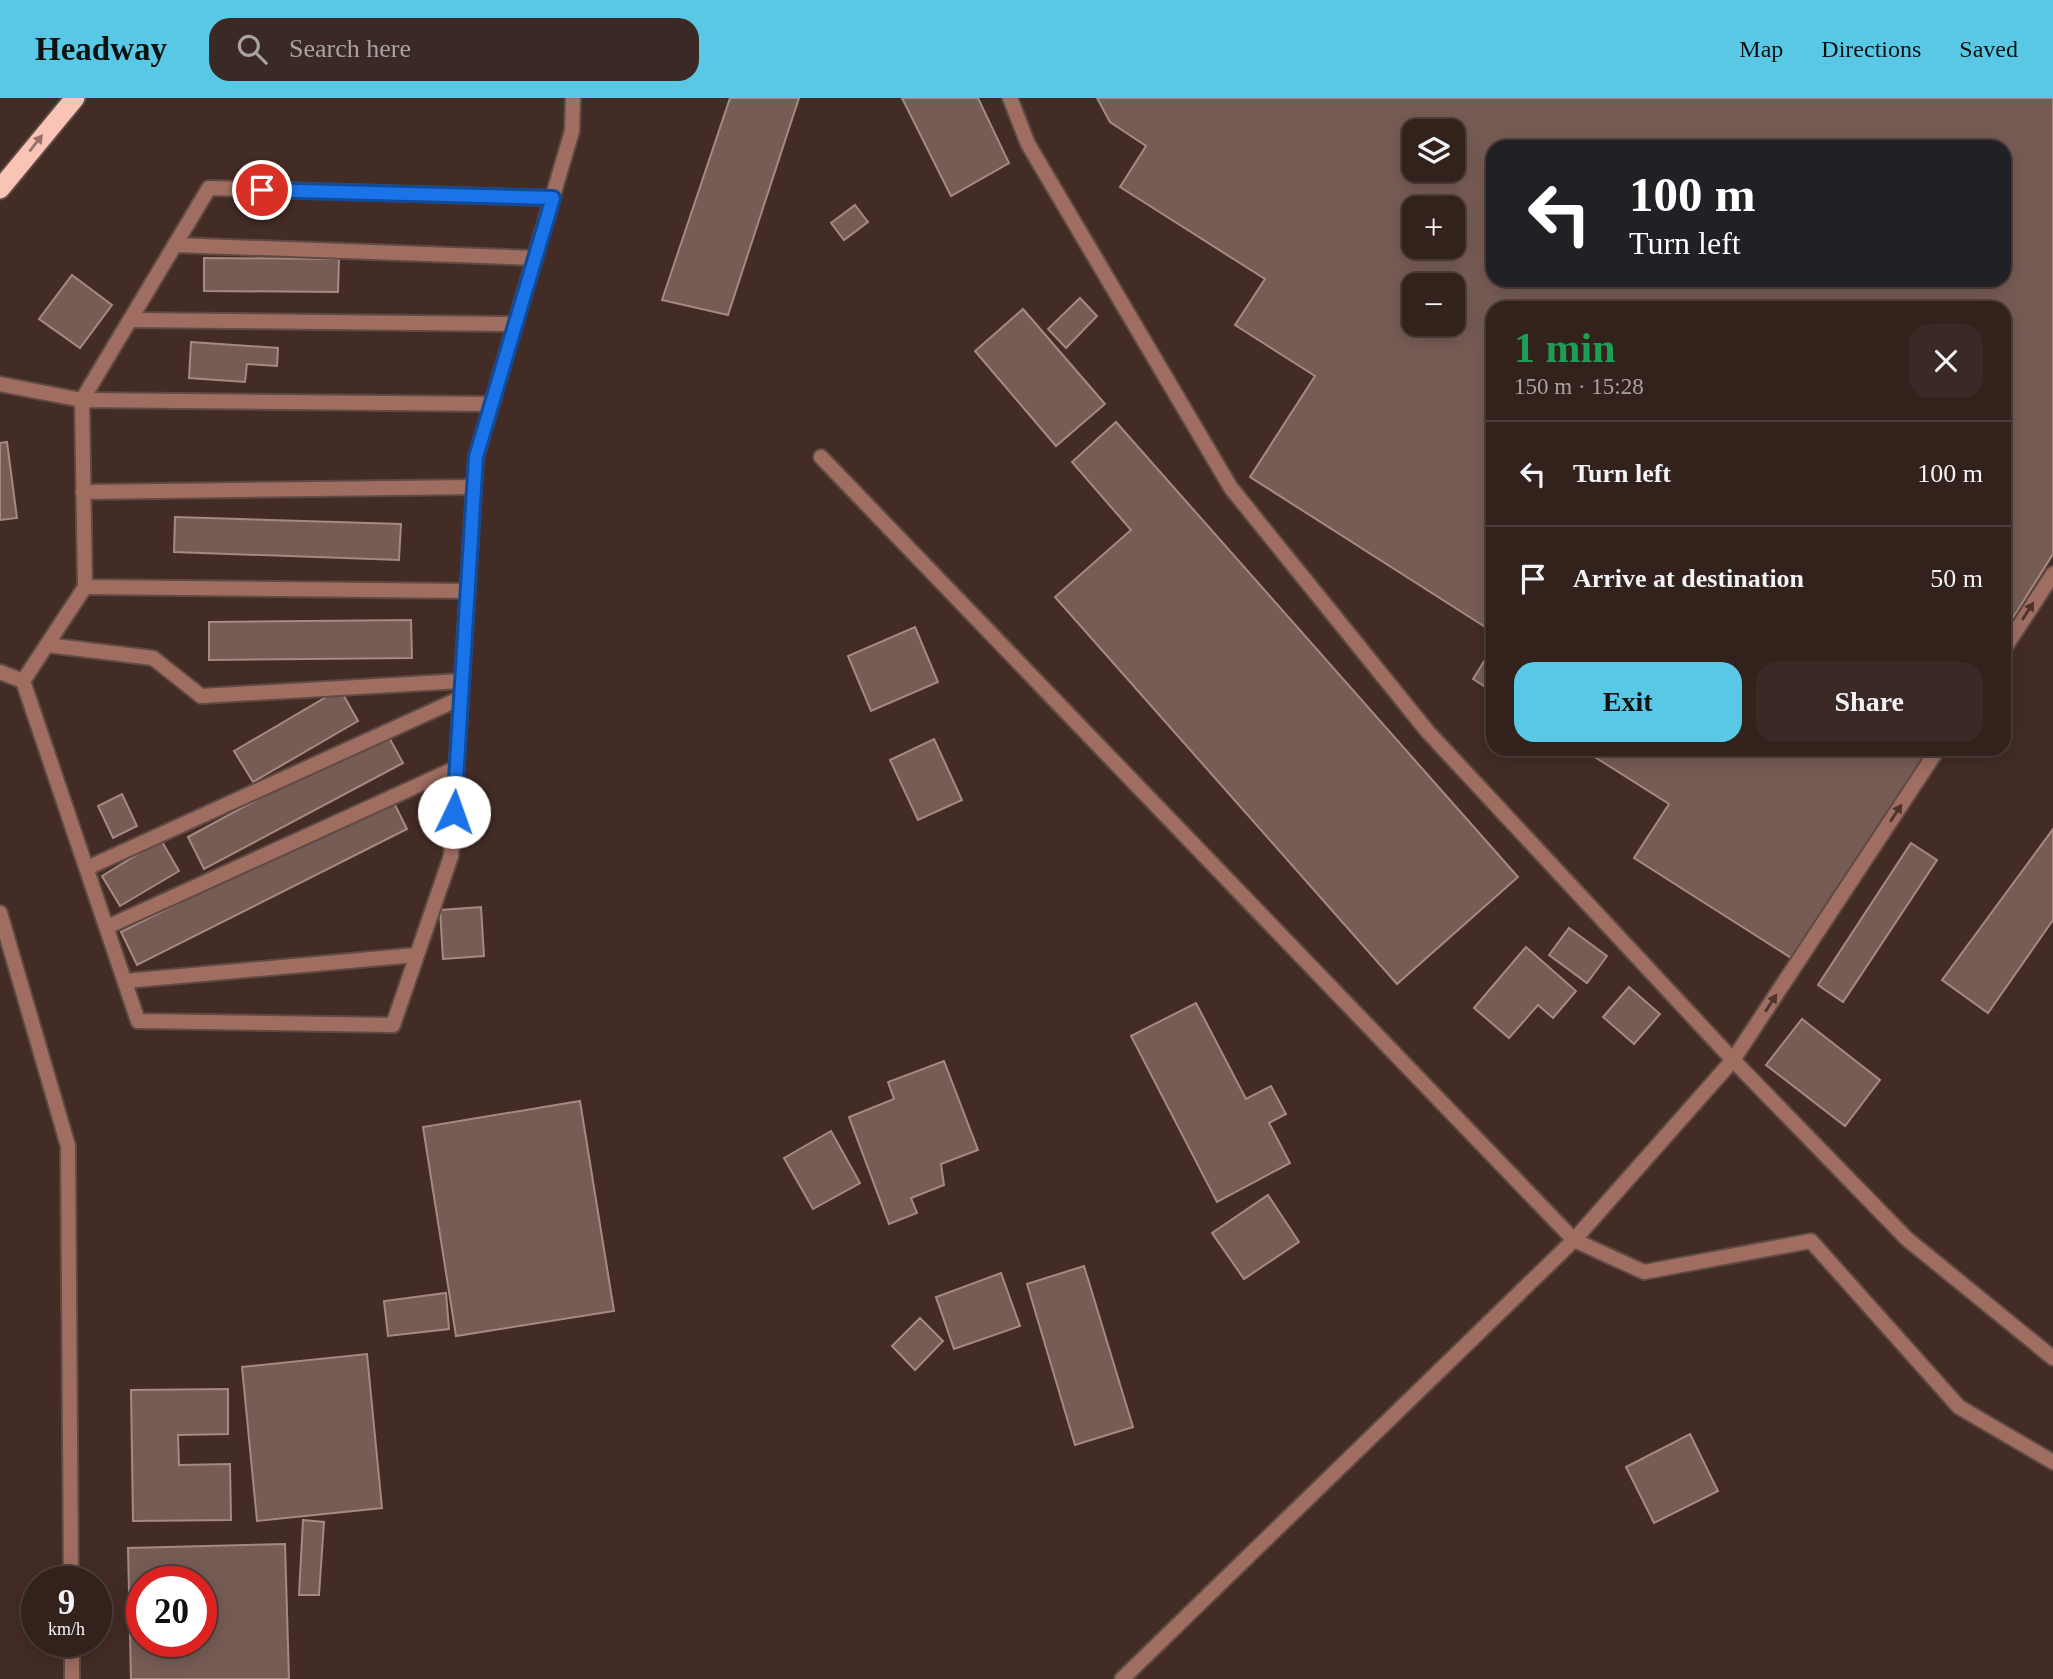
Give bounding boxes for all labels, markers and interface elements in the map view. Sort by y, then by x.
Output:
search box [209,18,699,81]
icon: search [233,30,271,68]
text: Headway [35,31,167,67]
text: Search here [289,34,411,63]
text: Map [1739,36,1783,62]
text: Directions [1821,36,1921,62]
text: Saved [1959,36,2018,62]
map controls [1402,119,1465,336]
button: layers [1402,119,1465,182]
one-way arrow [29,134,44,152]
pin [232,160,292,220]
text: 100 m [1629,167,1756,222]
icon: left [1514,168,1605,259]
icon: arrive [243,171,281,209]
button: + [1402,196,1465,259]
text: Turn left [1629,225,1741,261]
button: − [1402,273,1465,336]
button: close [1909,324,1983,398]
text: 1 min [1514,325,1616,371]
text: 150 m · 15:28 [1514,374,1644,399]
icon: left [1514,455,1552,493]
text: Turn left [1573,459,1671,488]
text: 100 m [1917,459,1983,488]
icon: arrive [1514,560,1552,598]
text: Arrive at destination [1573,564,1804,593]
text: 50 m [1930,564,1983,593]
one-way arrow [2022,602,2035,621]
button: Exit [1514,662,1742,742]
button: Share [1756,662,1983,742]
position arrow [417,775,491,849]
one-way arrow [1889,803,1902,823]
one-way arrow [1764,993,1777,1013]
speed limit sign: 20 [126,1566,217,1657]
text: 9 [58,1583,75,1622]
text: km/h [48,1619,85,1639]

